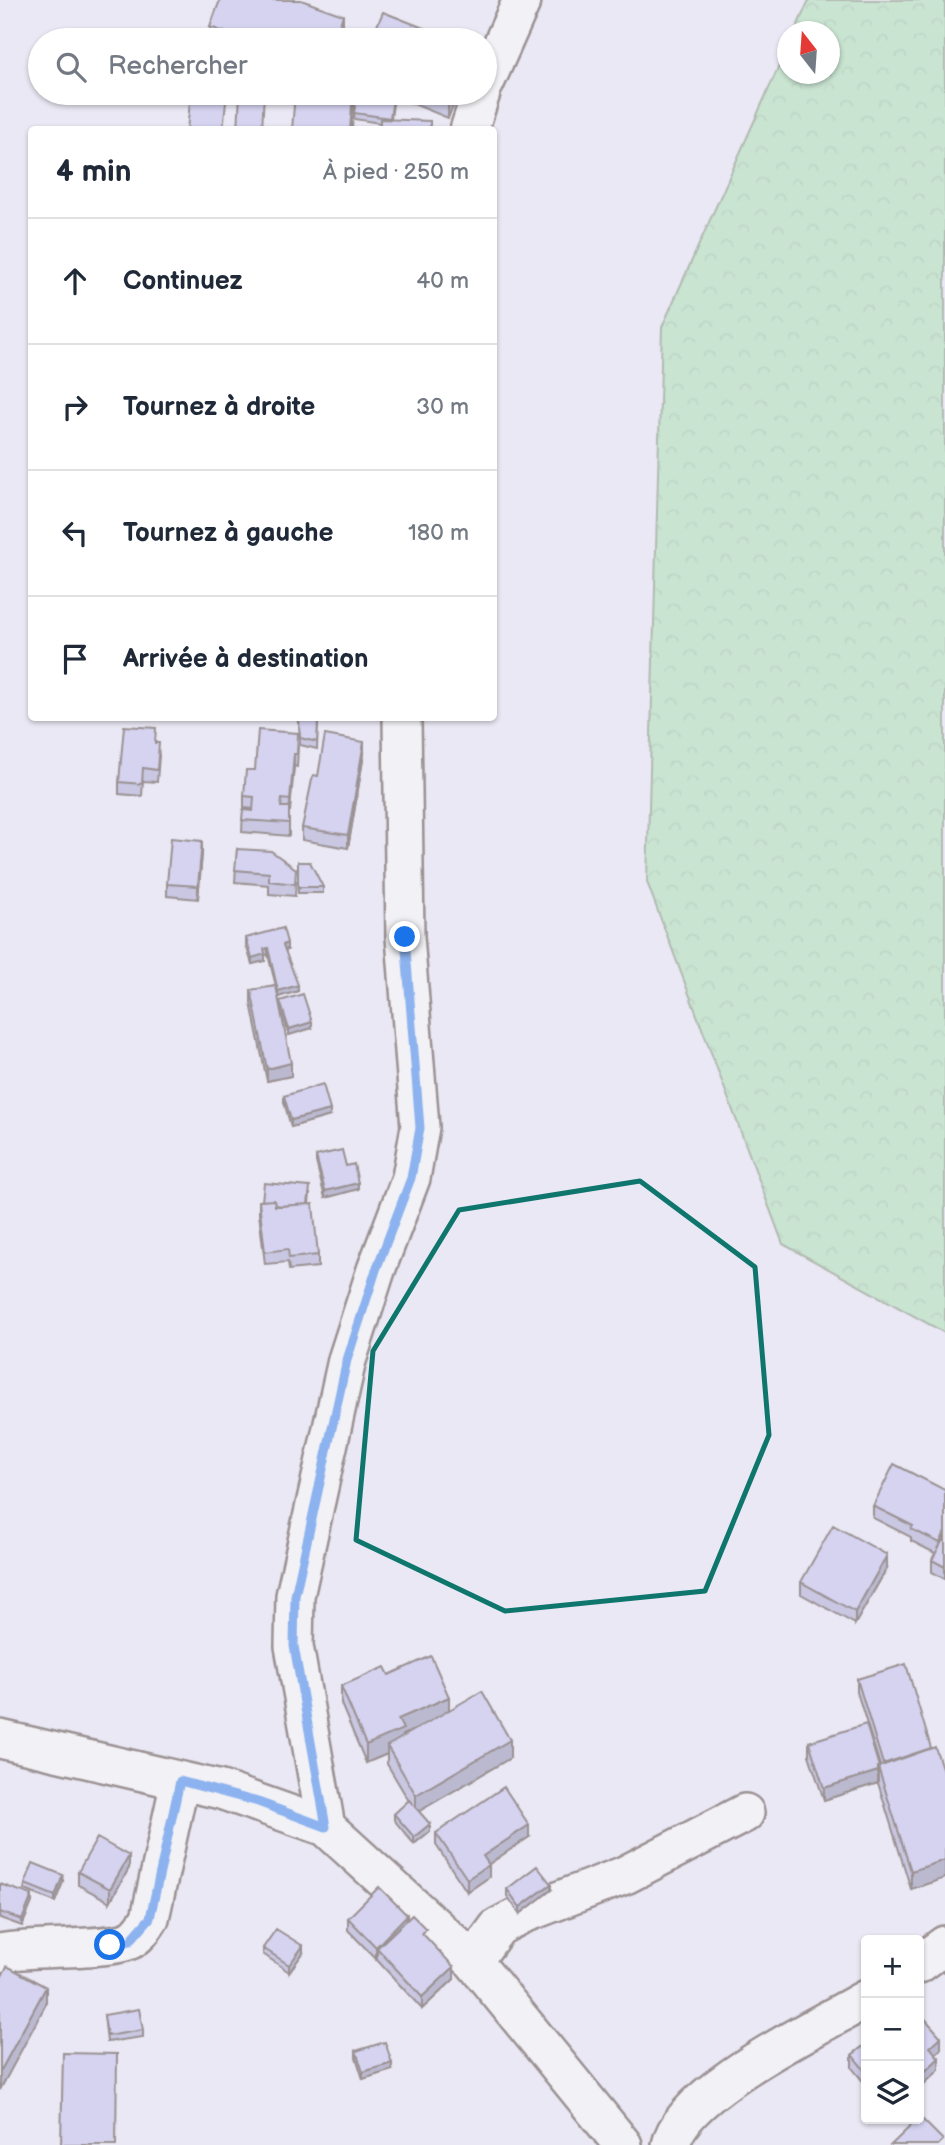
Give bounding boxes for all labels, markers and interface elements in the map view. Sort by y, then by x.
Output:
north arrow [777,21,840,84]
search box [28,28,497,105]
icon: search [52,48,90,86]
text: Rechercher [108,51,247,82]
text: 4 min [56,154,131,190]
text: À pied · 250 m [323,158,469,186]
icon: ahead [56,262,94,300]
text: Continuez [123,266,243,297]
text: 40 m [416,267,469,295]
icon: right [56,388,94,426]
text: Tournez à droite [123,392,315,423]
text: 30 m [416,393,469,421]
icon: left [56,514,94,552]
text: Tournez à gauche [123,518,334,549]
text: 180 m [408,519,469,547]
icon: arrive [56,640,94,678]
text: Arrivée à destination [123,644,369,675]
route end [389,921,420,952]
route start [94,1929,125,1960]
map controls [861,1935,924,2124]
button: + [861,1935,924,1998]
button: − [861,1998,924,2061]
button: layers [861,2061,924,2124]

